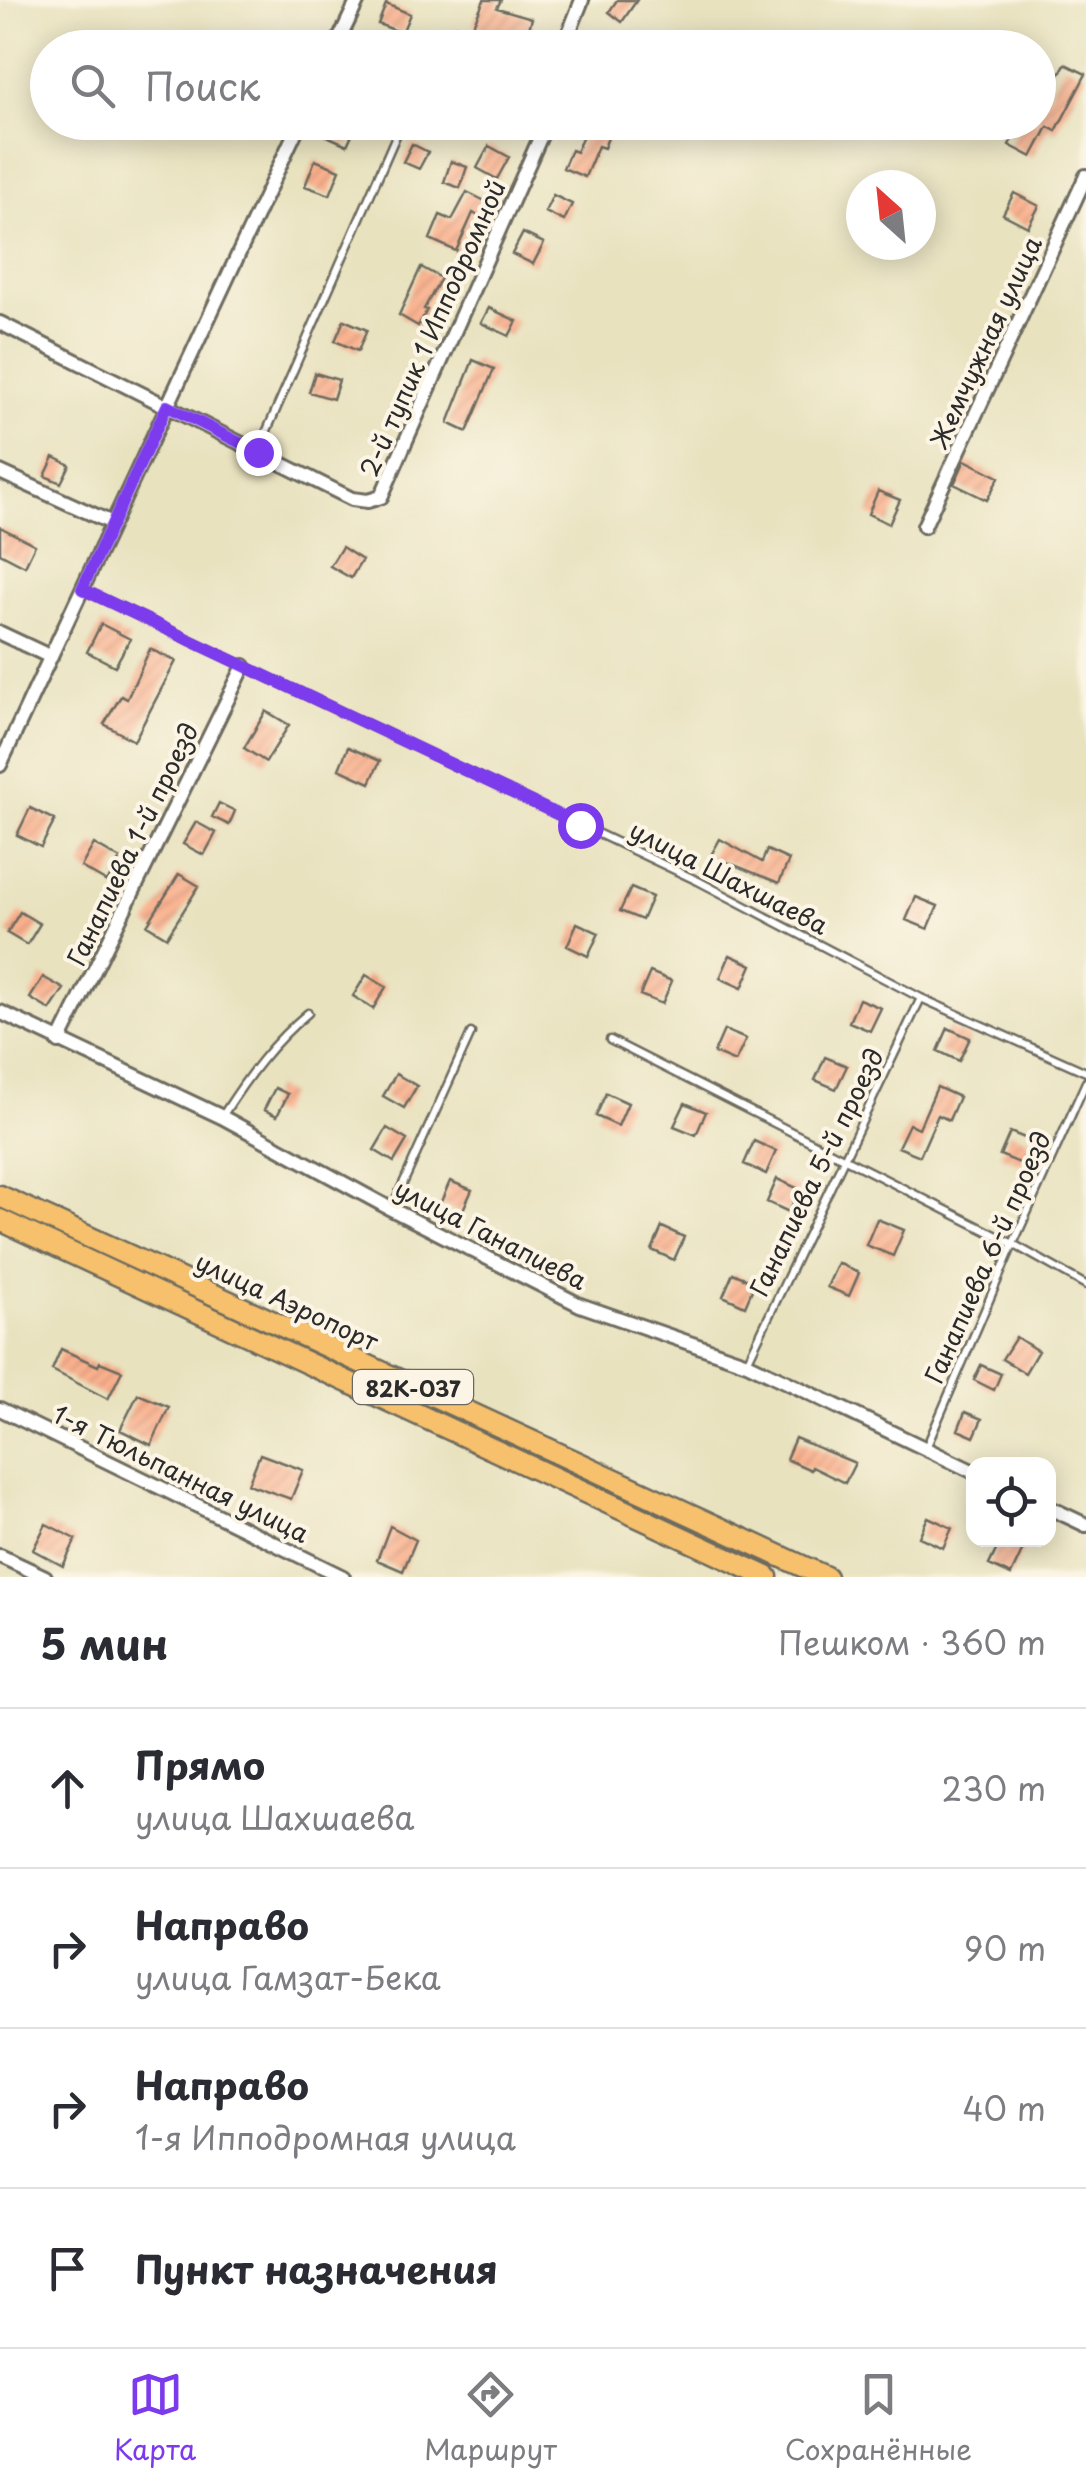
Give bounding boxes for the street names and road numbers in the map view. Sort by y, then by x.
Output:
street label: 2-й тупик 1 Ипподромной [349,173,515,483]
street label: Жемчужная улица [919,229,1051,454]
street label: Ганапиева 1-й проезд [57,716,207,972]
street label: улица Шахшаева [623,811,835,944]
street label: Ганапиева 5-й проезд [739,1042,893,1302]
street label: Ганапиева 6-й проезд [914,1125,1060,1389]
street label: улица Ганапиева [388,1169,594,1299]
street label: улица Аэропорт [189,1242,385,1360]
road number: 82К-037 [353,1370,473,1404]
street label: 1-я Тюльпанная улица [46,1394,316,1552]

